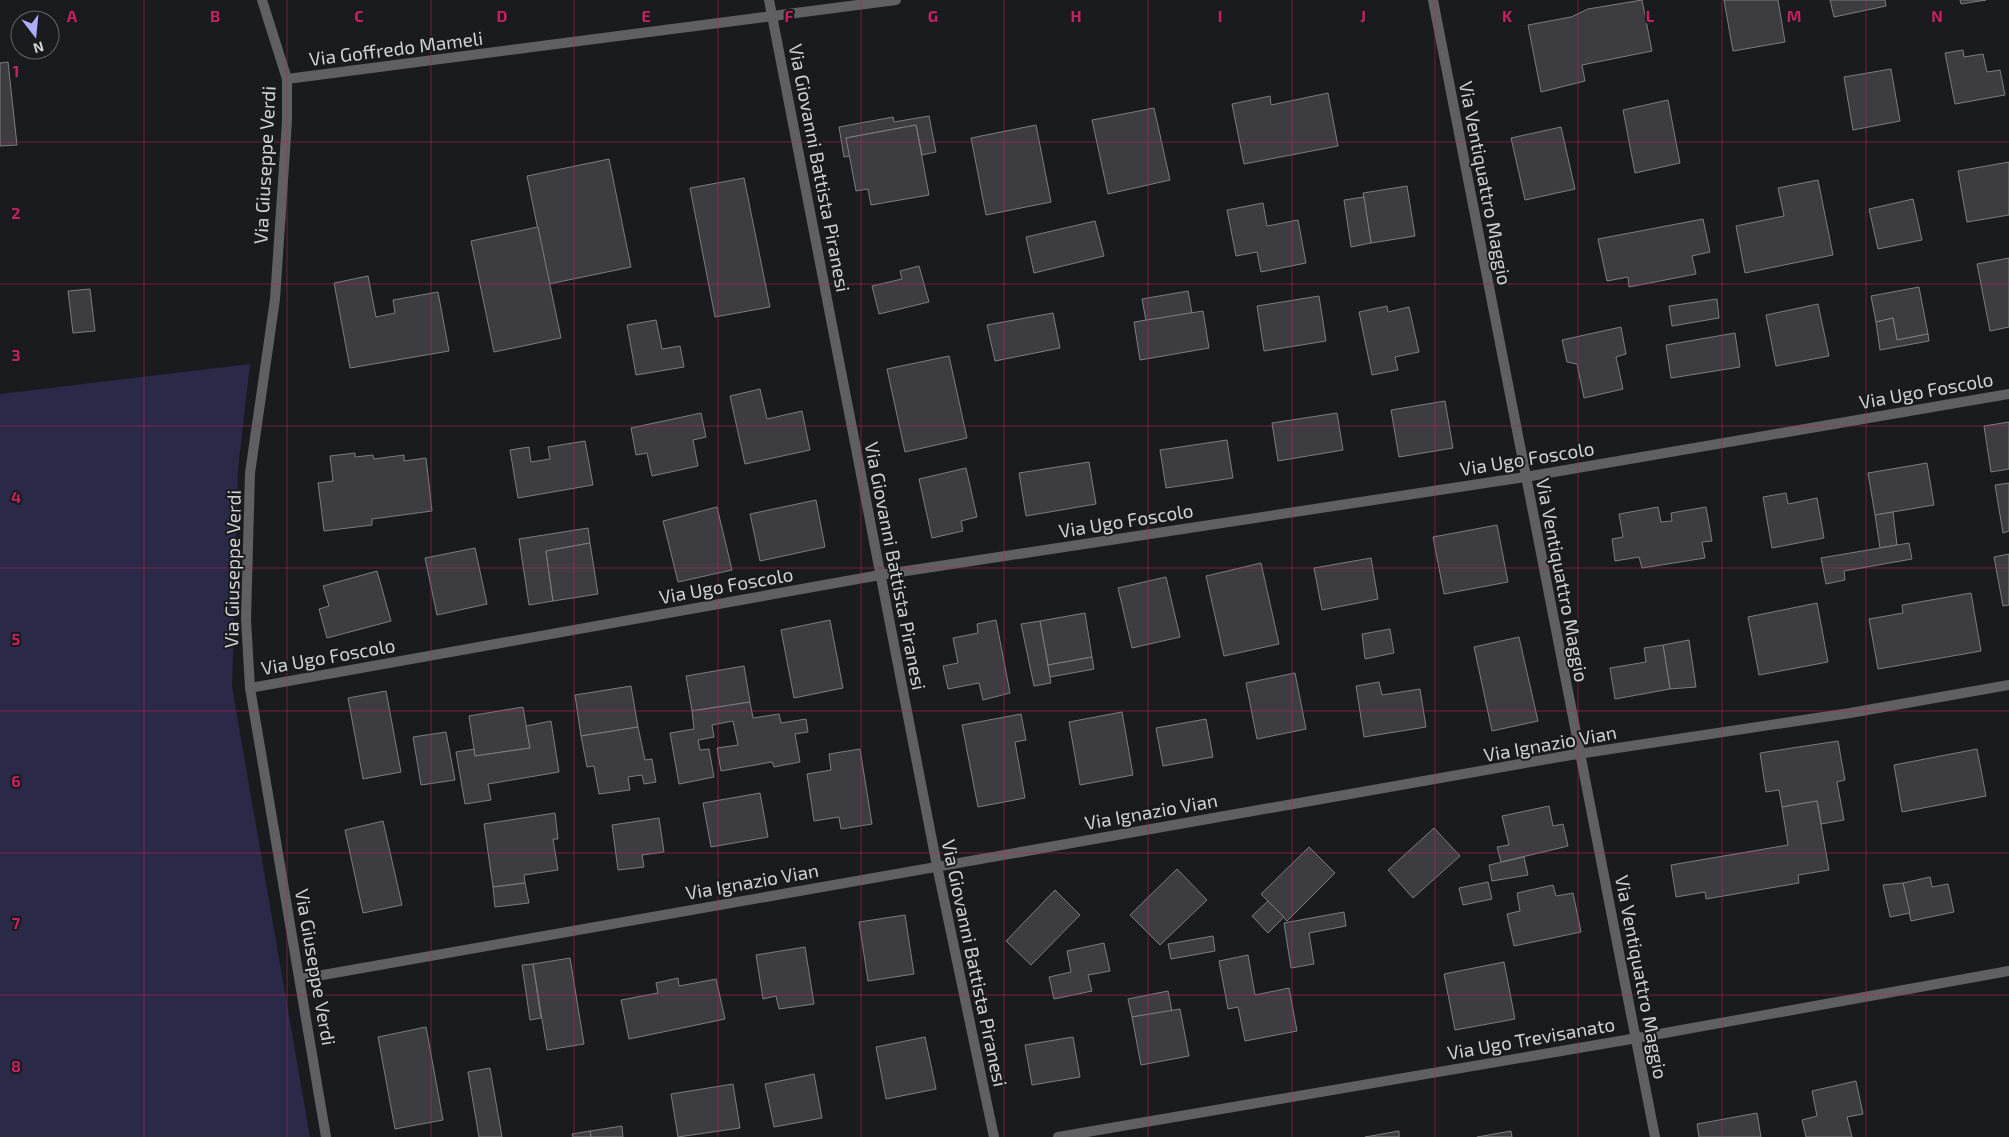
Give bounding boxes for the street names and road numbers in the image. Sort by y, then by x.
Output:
street label: Via Goffredo Mameli [308,26,484,70]
street label: Via Giovanni Battista Piranesi [785,42,855,294]
street label: Via Ventiquattro Maggio [1455,79,1517,287]
street label: Via Giuseppe Verdi [248,85,280,245]
street label: Via Ugo Foscolo [1857,367,1995,413]
street label: Via Ugo Foscolo [1458,436,1596,480]
street label: Via Giovanni Battista Piranesi [861,440,931,692]
street label: Via Ventiquattro Maggio [1532,476,1594,684]
street label: Via Giuseppe Verdi [219,490,245,648]
street label: Via Ugo Foscolo [1057,498,1195,542]
street label: Via Ugo Foscolo [657,562,795,608]
street label: Via Ugo Foscolo [259,633,397,679]
street label: Via Ignazio Vian [1482,720,1618,766]
street label: Via Ignazio Vian [1083,788,1219,834]
street label: Via Giovanni Battista Piranesi [938,837,1012,1089]
street label: Via Ignazio Vian [684,858,820,904]
street label: Via Ventiquattro Maggio [1611,873,1673,1081]
street label: Via Giuseppe Verdi [291,887,341,1047]
street label: Via Ugo Trevisanato [1445,1012,1617,1064]

